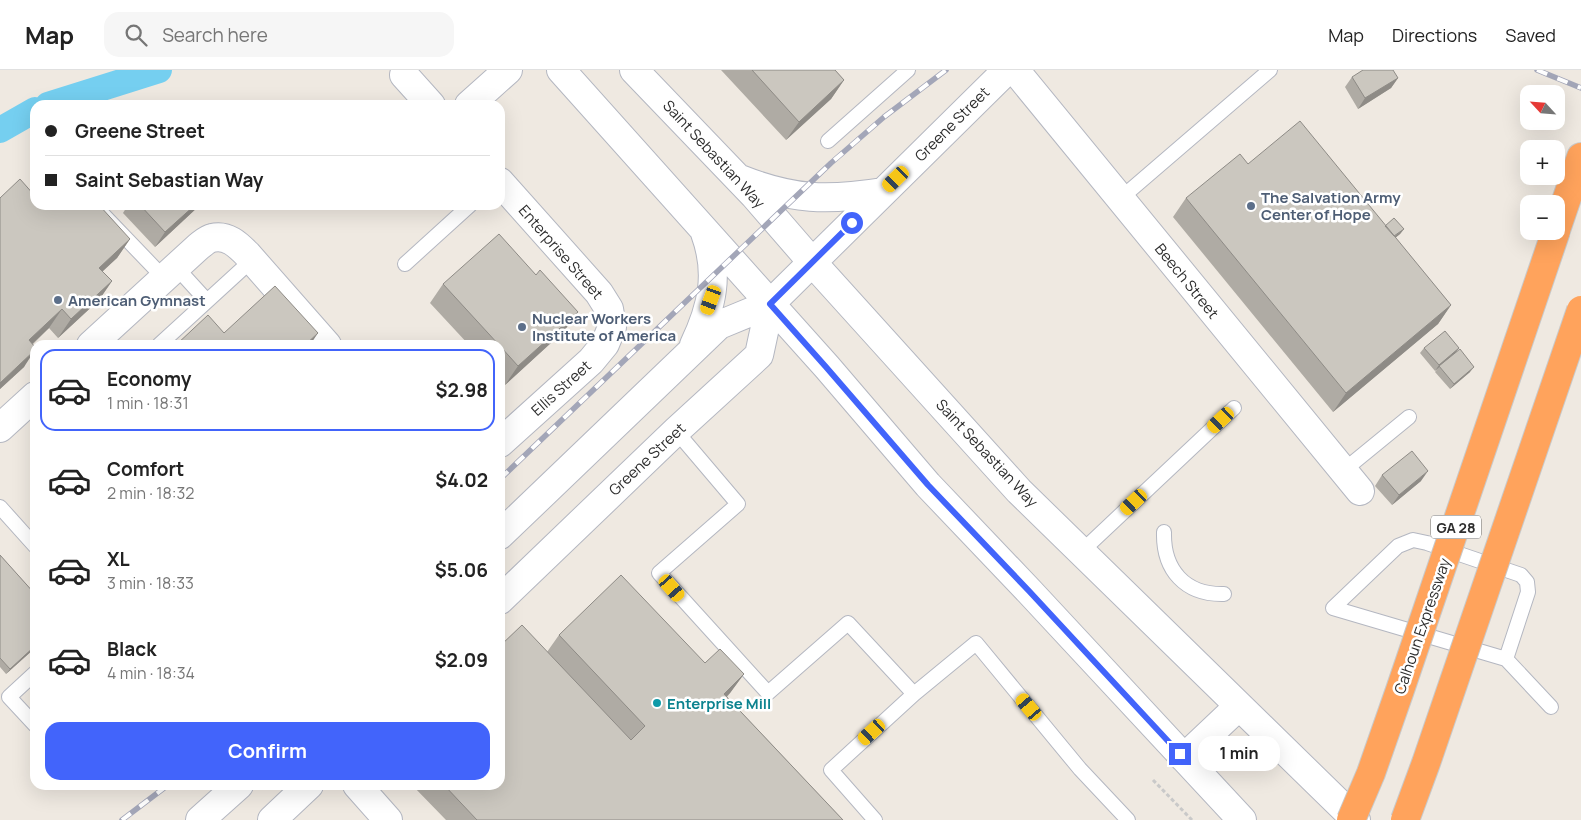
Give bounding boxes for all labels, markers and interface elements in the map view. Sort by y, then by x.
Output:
search box [104,12,454,57]
text: Map [25,18,74,51]
icon: search [122,21,150,49]
text: Search here [162,22,268,48]
text: Map [1328,23,1364,47]
text: Directions [1392,23,1477,47]
text: Saved [1505,23,1556,47]
street label: Greene Street [910,82,994,166]
north arrow [1520,85,1565,130]
map controls [1520,85,1565,240]
street label: Saint Sebastian Way [658,95,770,213]
text: Greene Street [75,118,205,144]
button: + [1520,140,1565,185]
car [879,163,912,195]
text: Saint Sebastian Way [75,167,263,193]
place label: The Salvation Army Center of Hope [1261,187,1401,225]
button: − [1520,195,1565,240]
street label: Enterprise Street [514,200,608,304]
marker: The Salvation Army Center of Hope [1245,200,1257,212]
route start [841,212,863,234]
street label: Beech Street [1150,239,1224,323]
car [698,283,723,317]
place label: American Gymnast [68,290,206,311]
marker: American Gymnast [52,294,64,306]
place label: Nuclear Workers Institute of America [532,308,676,346]
marker: Nuclear Workers Institute of America [516,321,528,333]
street label: Ellis Street [526,355,596,421]
text: Economy [107,366,191,392]
icon: car [47,368,92,413]
text: $2.98 [436,377,488,403]
text: 1 min · 18:31 [107,392,189,414]
street label: Saint Sebastian Way [931,394,1043,512]
car [1204,404,1237,436]
street label: Greene Street [604,418,690,500]
text: Comfort [107,456,184,482]
icon: car [47,458,92,503]
text: $4.02 [435,467,488,493]
text: 2 min · 18:32 [107,482,194,504]
car [1117,486,1150,518]
road number: GA 28 [1431,516,1481,538]
text: XL [107,546,130,572]
icon: car [47,548,92,593]
street label: Calhoun Expressway [1389,555,1455,697]
text: $5.06 [435,557,488,583]
text: 3 min · 18:33 [107,572,194,594]
car [656,572,687,604]
text: Black [107,636,156,662]
icon: car [47,638,92,683]
text: $2.09 [435,647,488,673]
text: 4 min · 18:34 [107,662,195,684]
car [1013,691,1044,723]
place label: Enterprise Mill [667,693,771,714]
marker: Enterprise Mill [651,697,663,709]
car [855,716,888,748]
button: Confirm [45,722,490,780]
callout: 1 min [1198,736,1280,772]
text: 1 min [1219,742,1259,764]
route end [1169,743,1191,765]

